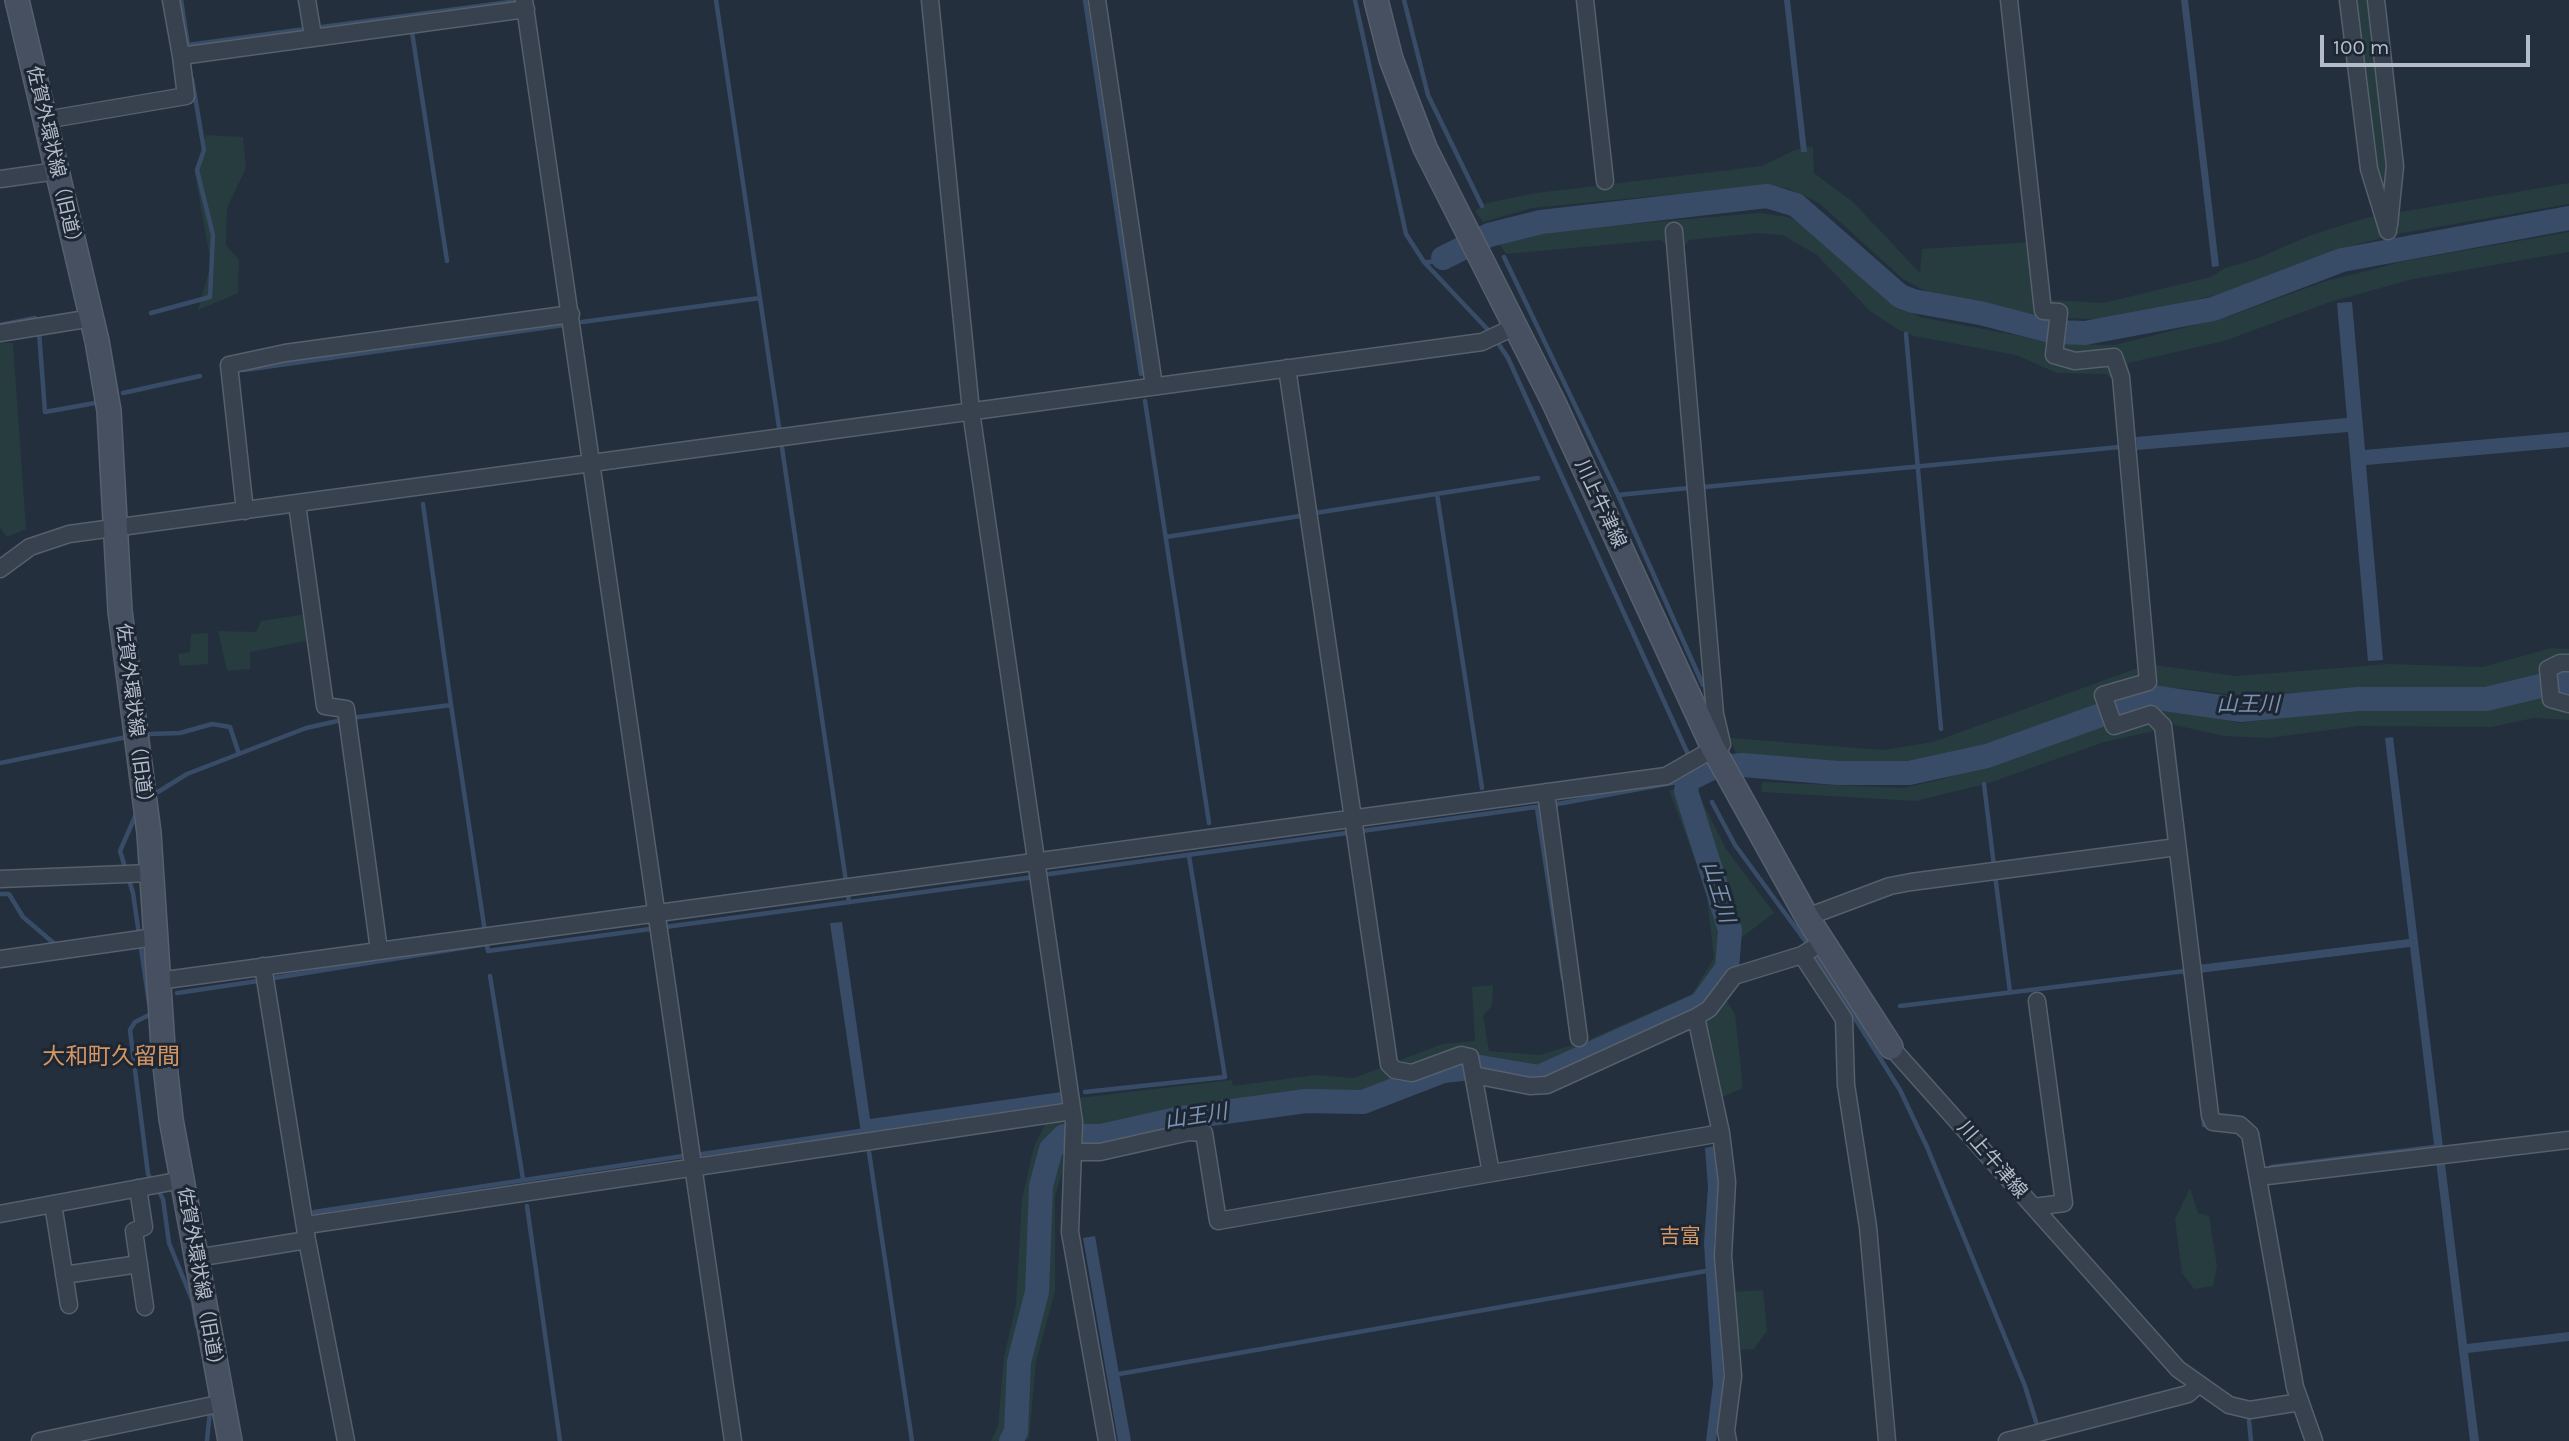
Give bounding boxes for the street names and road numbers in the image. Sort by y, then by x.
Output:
street label: 佐賀外環状線（旧道） [22,64,86,254]
street label: 川上牛津線 [1570,456,1630,552]
street label: 佐賀外環状線（旧道） [111,622,157,814]
street label: 川上牛津線 [1952,1117,2032,1203]
street label: 佐賀外環状線（旧道） [172,1185,228,1377]

